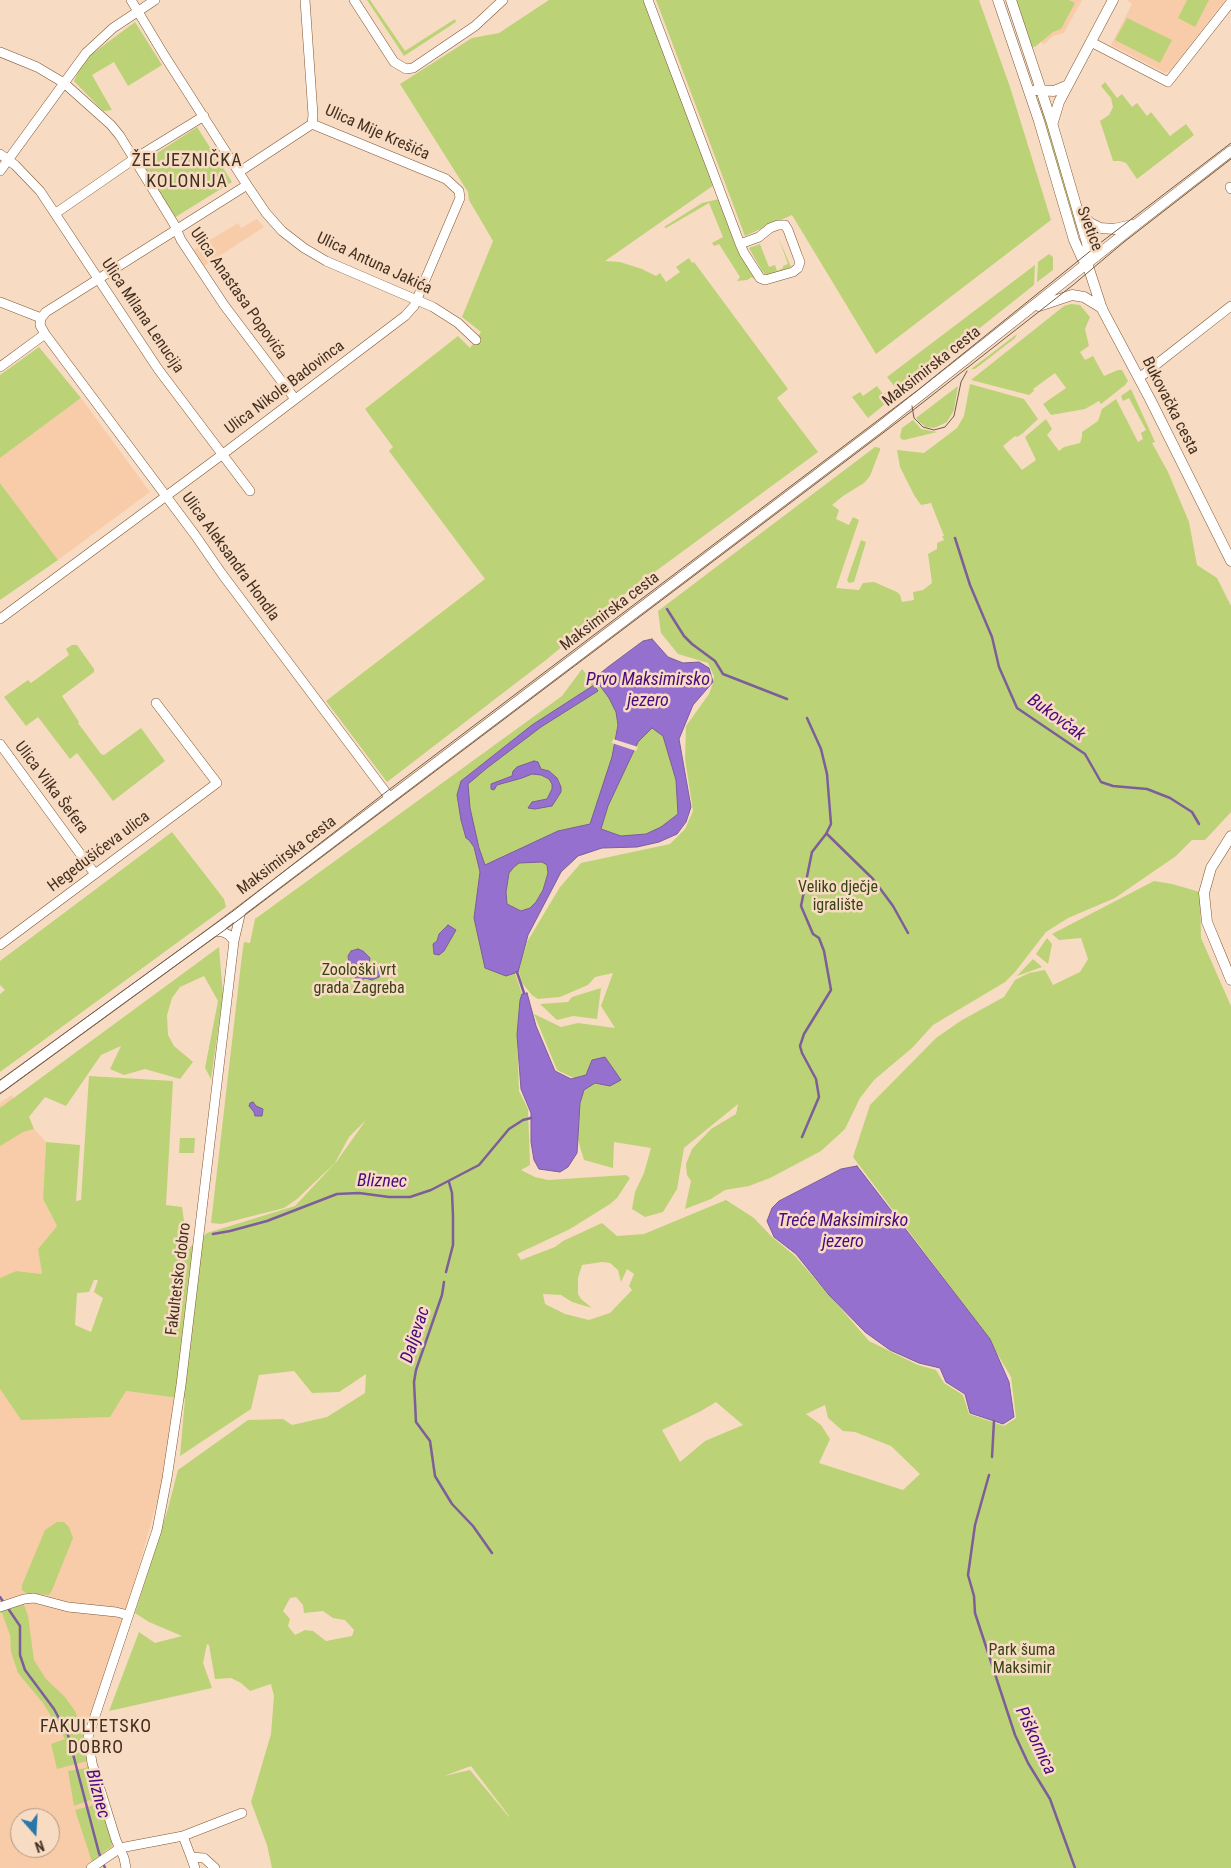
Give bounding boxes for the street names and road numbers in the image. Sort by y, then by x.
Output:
street label: Ulica Mije Krešića [322,101,432,165]
street label: Svetice [1072,204,1106,254]
street label: Ulica Anastasa Popovića [185,225,291,363]
street label: Ulica Antuna Jakića [313,229,435,299]
street label: Ulica Milana Lenucija [97,255,187,377]
street label: Maksimirska cesta [879,323,985,411]
street label: Ulica Nikole Badovinca [222,337,348,439]
street label: Bukovačka cesta [1137,354,1203,458]
street label: Ulica Aleksandra Hondla [177,489,283,625]
street label: Maksimirska cesta [557,569,663,655]
street label: Ulica Vilka Šefera [10,738,92,838]
street label: Hegedušićeva ulica [44,807,154,897]
street label: Maksimirska cesta [234,813,340,899]
street label: Fakultetsko dobro [163,1222,195,1336]

